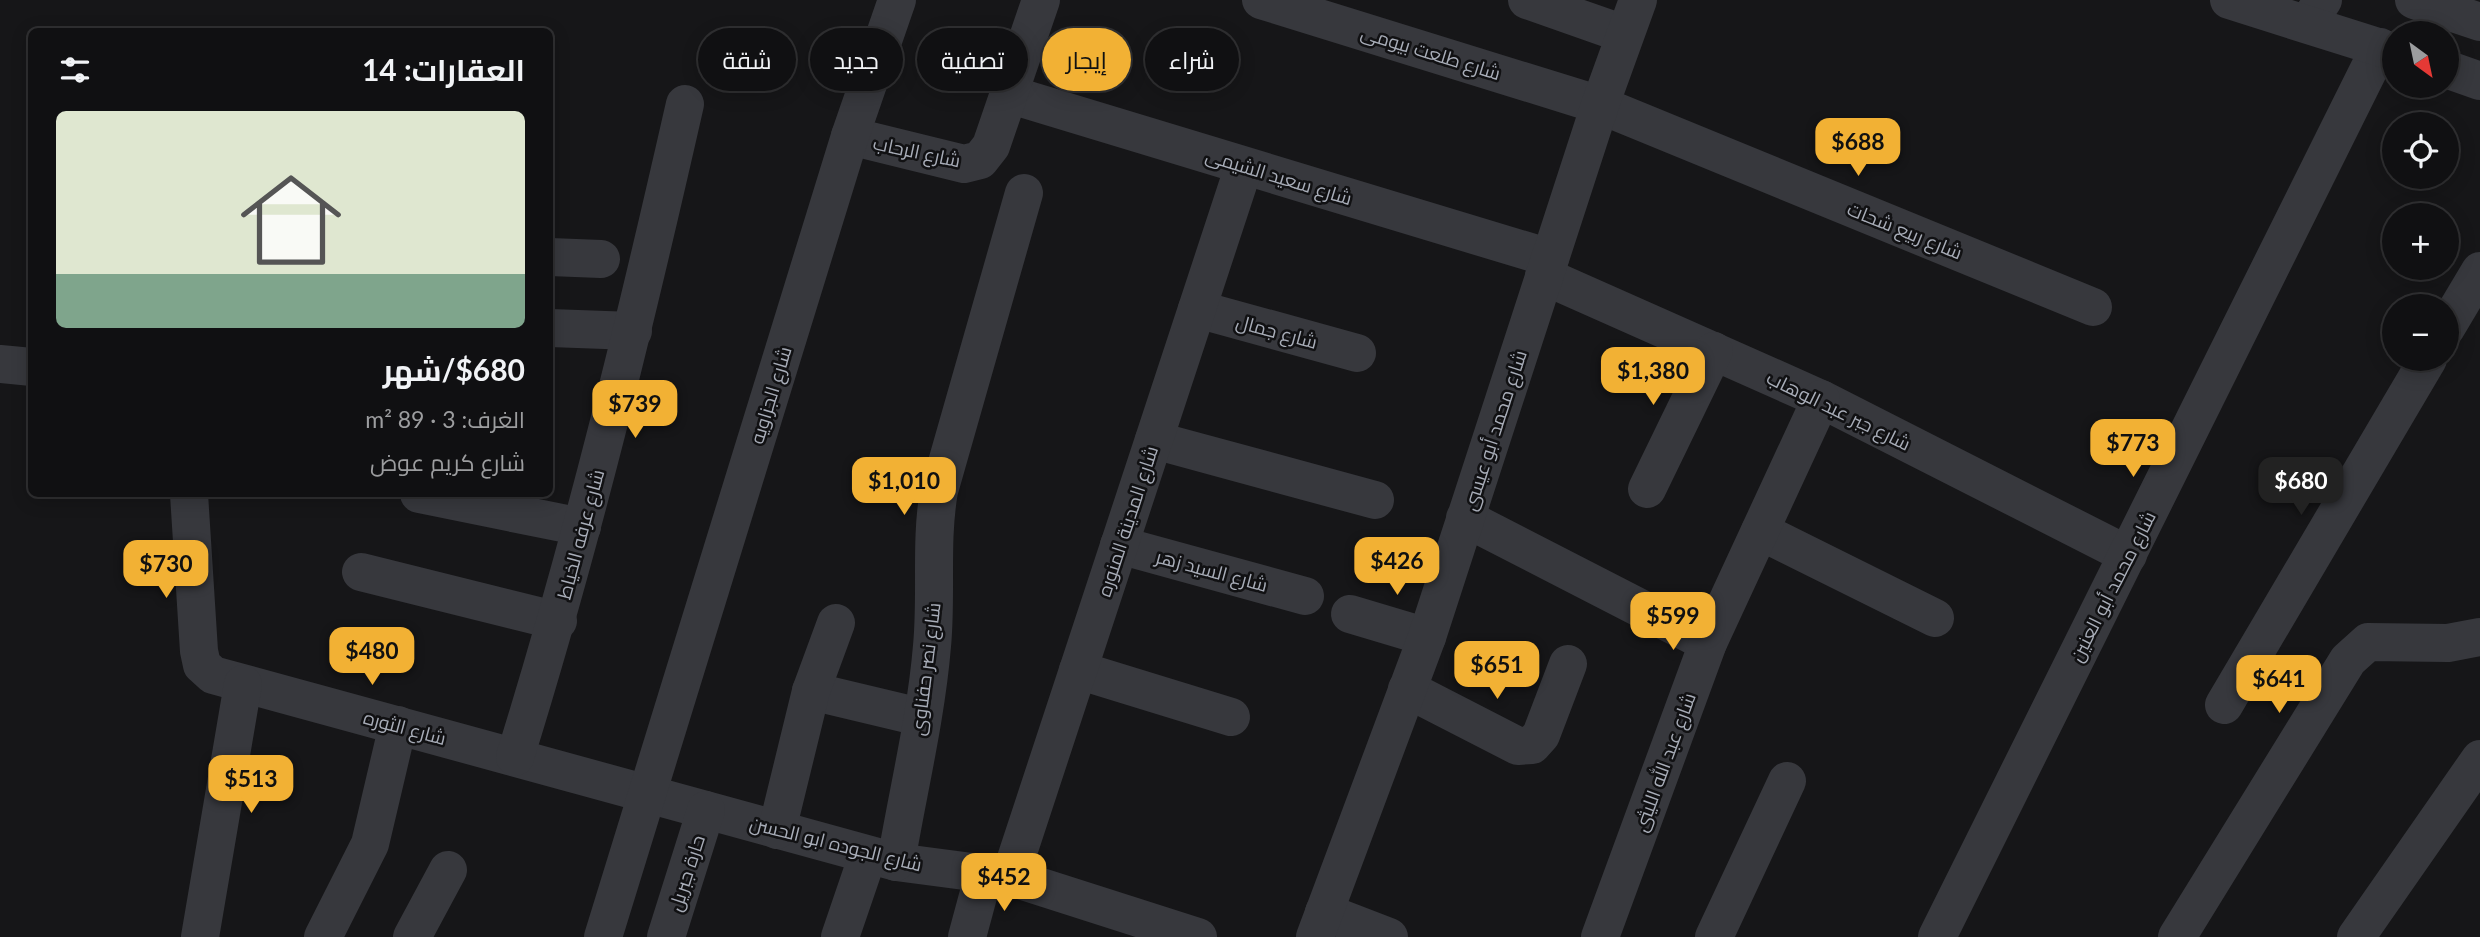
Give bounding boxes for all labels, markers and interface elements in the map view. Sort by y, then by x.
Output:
street label: شارع طلعت بيومى [1358,20,1504,87]
north arrow [2382,21,2459,98]
map controls [2382,21,2459,371]
chip: شقة [698,28,796,91]
chip: جديد [810,28,903,91]
chip: تصفية [917,28,1028,91]
chip: إيجار [1042,28,1131,91]
chip: شراء [1145,28,1239,91]
icon: filters [56,51,94,89]
text: العقارات: 14 [362,51,525,87]
button: locate [2382,112,2459,189]
pin: $688 [1817,118,1899,178]
text: $688 [1831,127,1885,155]
street label: شارع الرحاب [871,131,963,174]
street label: شارع سعيد الشيمى [1202,143,1355,212]
icon: home [228,157,354,283]
street label: شارع ربيع شحات [1843,196,1966,266]
button: + [2382,203,2459,280]
button: − [2382,294,2459,371]
street label: شارع جمال [1233,309,1320,356]
street label: شارع الجزاويه [744,343,799,447]
street label: شارع محمد أبو عيسى [1457,347,1534,514]
pin: $1,380 [1596,348,1710,407]
text: $680/شهر [383,351,525,387]
text: $1,380 [1617,356,1689,384]
street label: شارع جبر عبد الوهاب [1762,365,1915,458]
pin: $739 [594,380,676,440]
text: $739 [608,389,662,417]
text: الغرف: 3 · 89 m² [365,405,525,433]
pin: $773 [2092,420,2174,479]
text: $773 [2106,428,2160,456]
street label: شارع المدينة المنوره [1092,443,1165,600]
text: شارع كريم عوض [370,448,525,476]
pin: $1,010 [847,458,961,517]
pin: $680 [2260,458,2342,517]
text: $1,010 [868,466,940,494]
text: $680 [2274,466,2328,494]
street label: شارع عرفه الخياط [552,467,611,602]
street label: شارع محمد أبو العنين [2064,507,2163,667]
pin: $426 [1356,538,1438,597]
pin: $730 [125,540,207,600]
street label: شارع السيد زهر [1152,544,1270,599]
text: $426 [1370,546,1424,574]
text: $730 [139,549,193,577]
pin: $599 [1632,592,1714,652]
street label: شارع نصر حفناوى [905,601,948,737]
text: $599 [1646,601,1700,629]
pin: $480 [331,628,413,687]
text: $480 [345,636,399,664]
pin: $651 [1456,642,1538,701]
text: $651 [1470,650,1524,678]
pin: $641 [2238,656,2320,715]
text: $641 [2252,664,2306,692]
street label: شارع عبد الله الليثى [1628,689,1703,836]
street label: شارع الثوره [360,705,449,752]
pin: $513 [210,756,292,815]
text: $513 [224,764,278,792]
street label: شارع الجوده ابو الحسن [747,810,925,878]
street label: حارة جبريل [663,832,710,914]
pin: $452 [963,853,1045,913]
text: $452 [977,862,1031,890]

